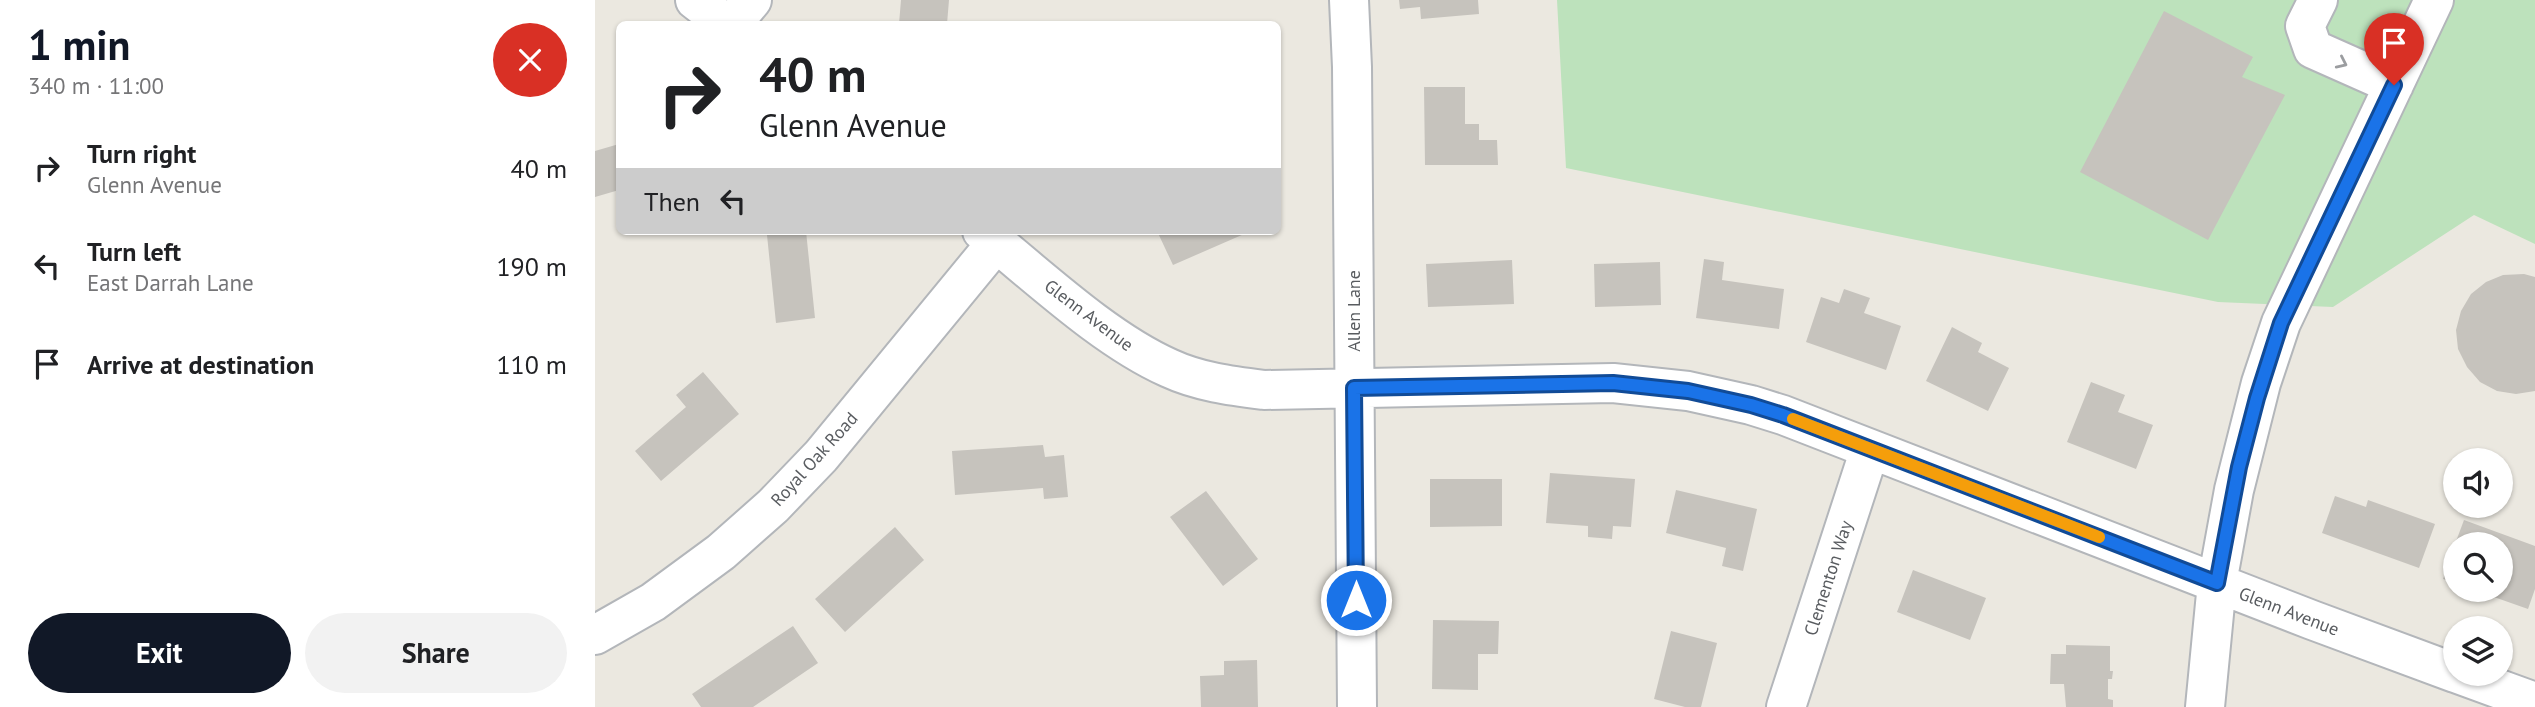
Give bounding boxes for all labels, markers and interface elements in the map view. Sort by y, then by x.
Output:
pin [2364,13,2424,85]
text: 1 min [28,17,130,72]
button: close [493,23,567,97]
icon: arrive [2375,24,2413,62]
text: 40 m [759,42,866,106]
icon: right [644,49,735,140]
one-way arrow [2335,54,2347,68]
text: 340 m · 11:00 [28,71,164,100]
text: Glenn Avenue [759,104,947,146]
text: Turn right [87,137,196,170]
icon: right [28,149,66,187]
text: 40 m [511,152,567,185]
text: Glenn Avenue [87,170,222,199]
icon: left [714,182,752,220]
text: Then [644,185,700,218]
text: Turn left [87,235,181,268]
icon: left [28,247,66,285]
text: 190 m [496,250,567,283]
text: East Darrah Lane [87,268,254,297]
street label: Allen Lane [1342,270,1365,352]
street label: Glenn Avenue [1040,274,1138,356]
icon: arrive [28,345,66,383]
text: Arrive at destination [87,348,314,381]
text: 110 m [496,348,567,381]
street label: Royal Oak Road [766,407,862,511]
map controls [2443,448,2513,686]
button: sound [2443,448,2513,518]
street label: Clementon Way [1799,517,1858,638]
button: search [2443,532,2513,602]
position arrow [1319,563,1393,637]
street label: Glenn Avenue [2236,581,2342,641]
button: Exit [28,613,291,693]
button: Share [305,613,567,693]
button: layers [2443,616,2513,686]

